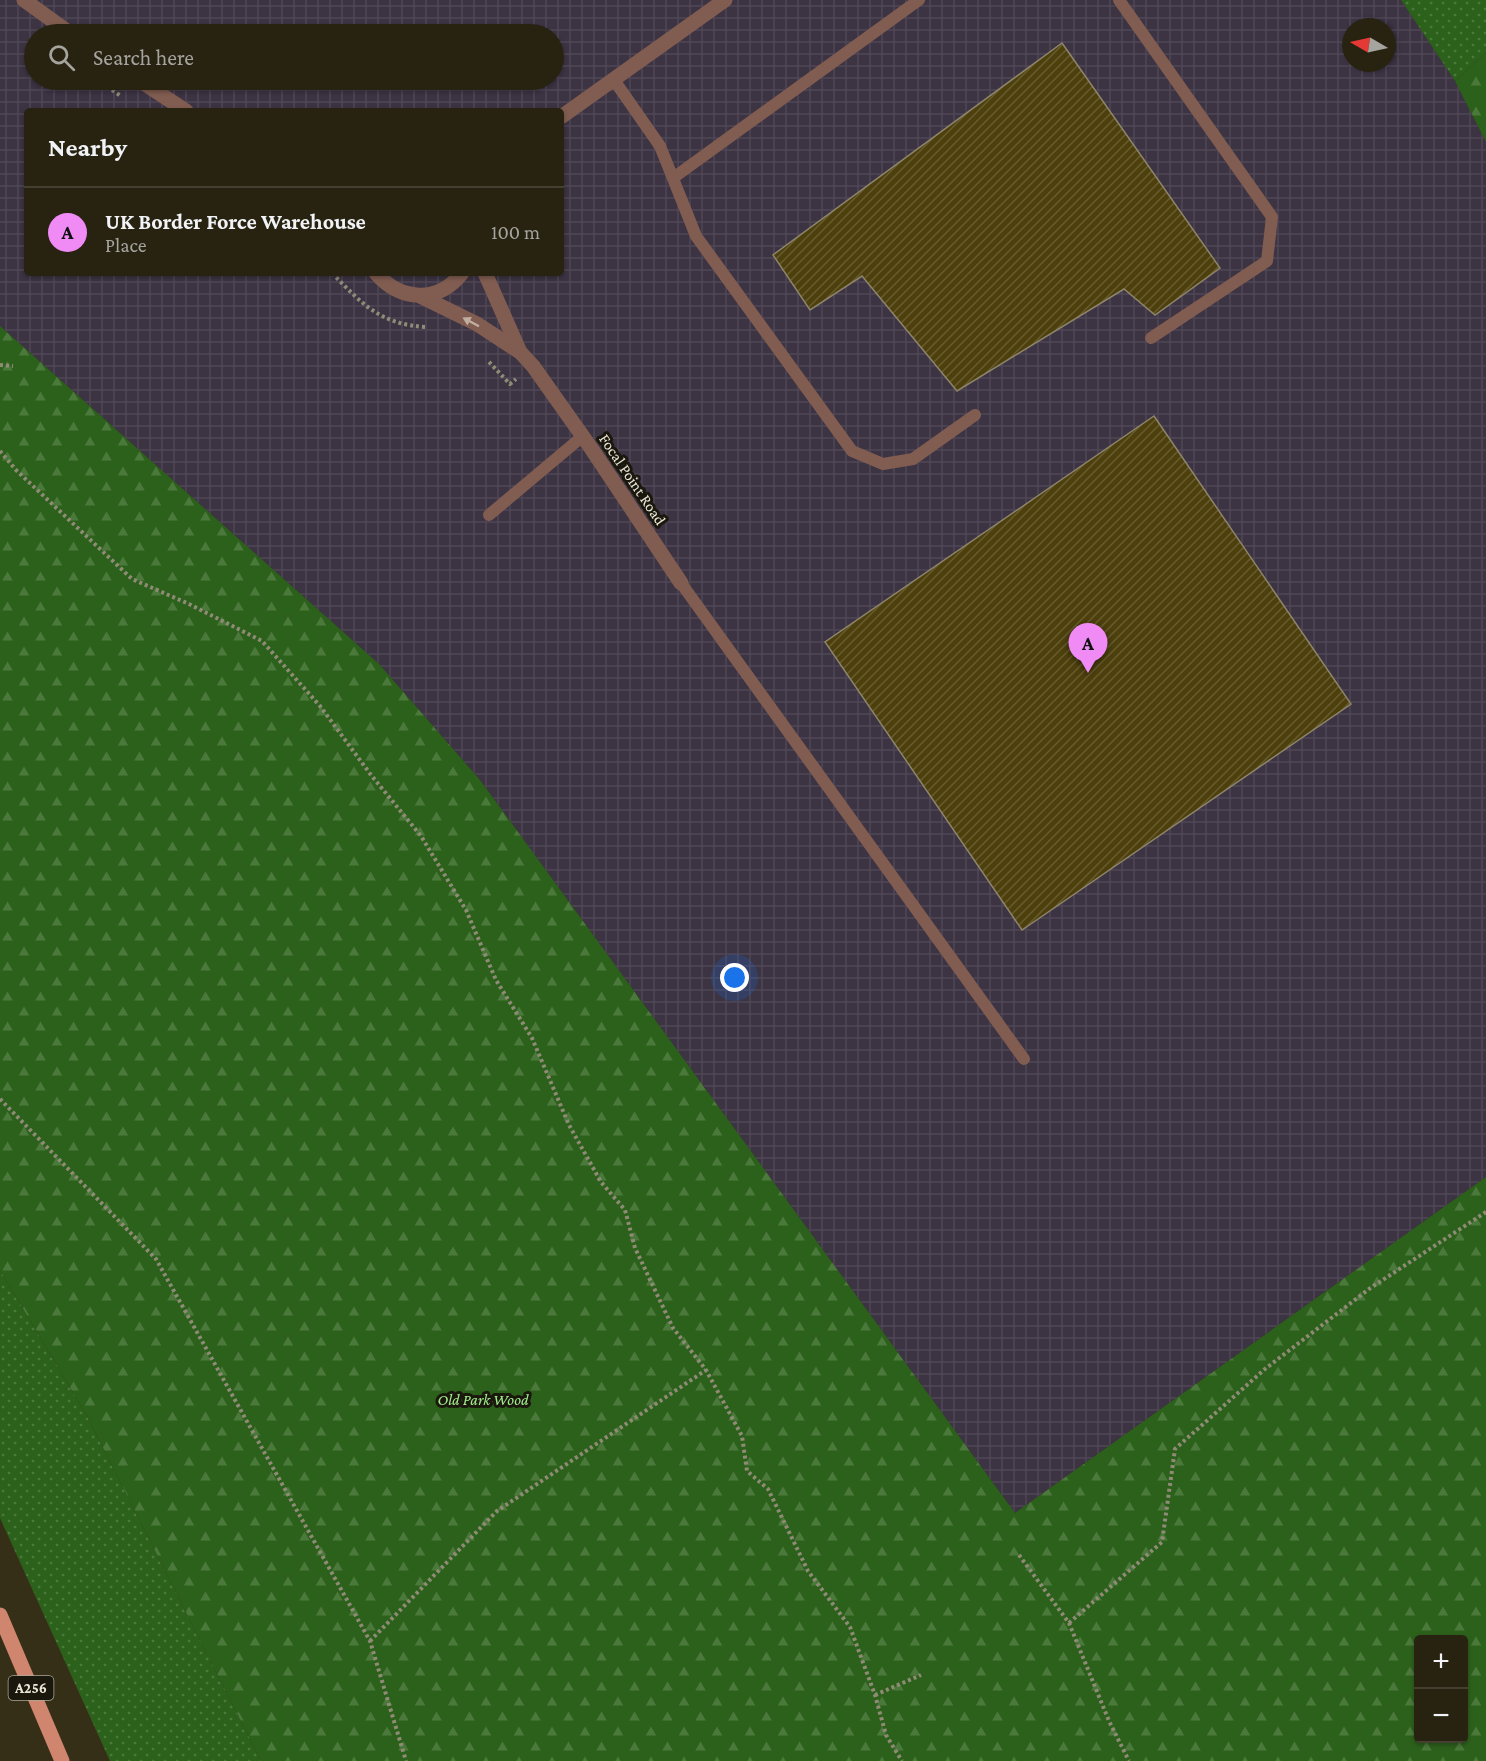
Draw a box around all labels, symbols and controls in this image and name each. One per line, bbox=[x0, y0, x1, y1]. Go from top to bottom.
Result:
north arrow bbox=[1342, 18, 1396, 72]
search box bbox=[24, 24, 564, 90]
icon: search bbox=[45, 41, 78, 74]
text: Search here bbox=[93, 45, 194, 70]
text: Nearby bbox=[48, 133, 127, 162]
text: UK Border Force Warehouse bbox=[105, 209, 366, 234]
text: A bbox=[62, 221, 73, 243]
text: 100 m bbox=[491, 221, 540, 243]
text: Place bbox=[105, 234, 147, 256]
one-way arrow bbox=[463, 317, 480, 327]
street label: Focal Point Road bbox=[596, 431, 670, 528]
pin: A bbox=[1068, 624, 1108, 673]
your location bbox=[720, 963, 749, 992]
park label: Old Park Wood bbox=[437, 1391, 529, 1408]
map controls bbox=[1414, 1635, 1468, 1743]
button: + bbox=[1414, 1635, 1468, 1689]
road number: A256 bbox=[9, 1676, 54, 1700]
button: − bbox=[1414, 1689, 1468, 1743]

